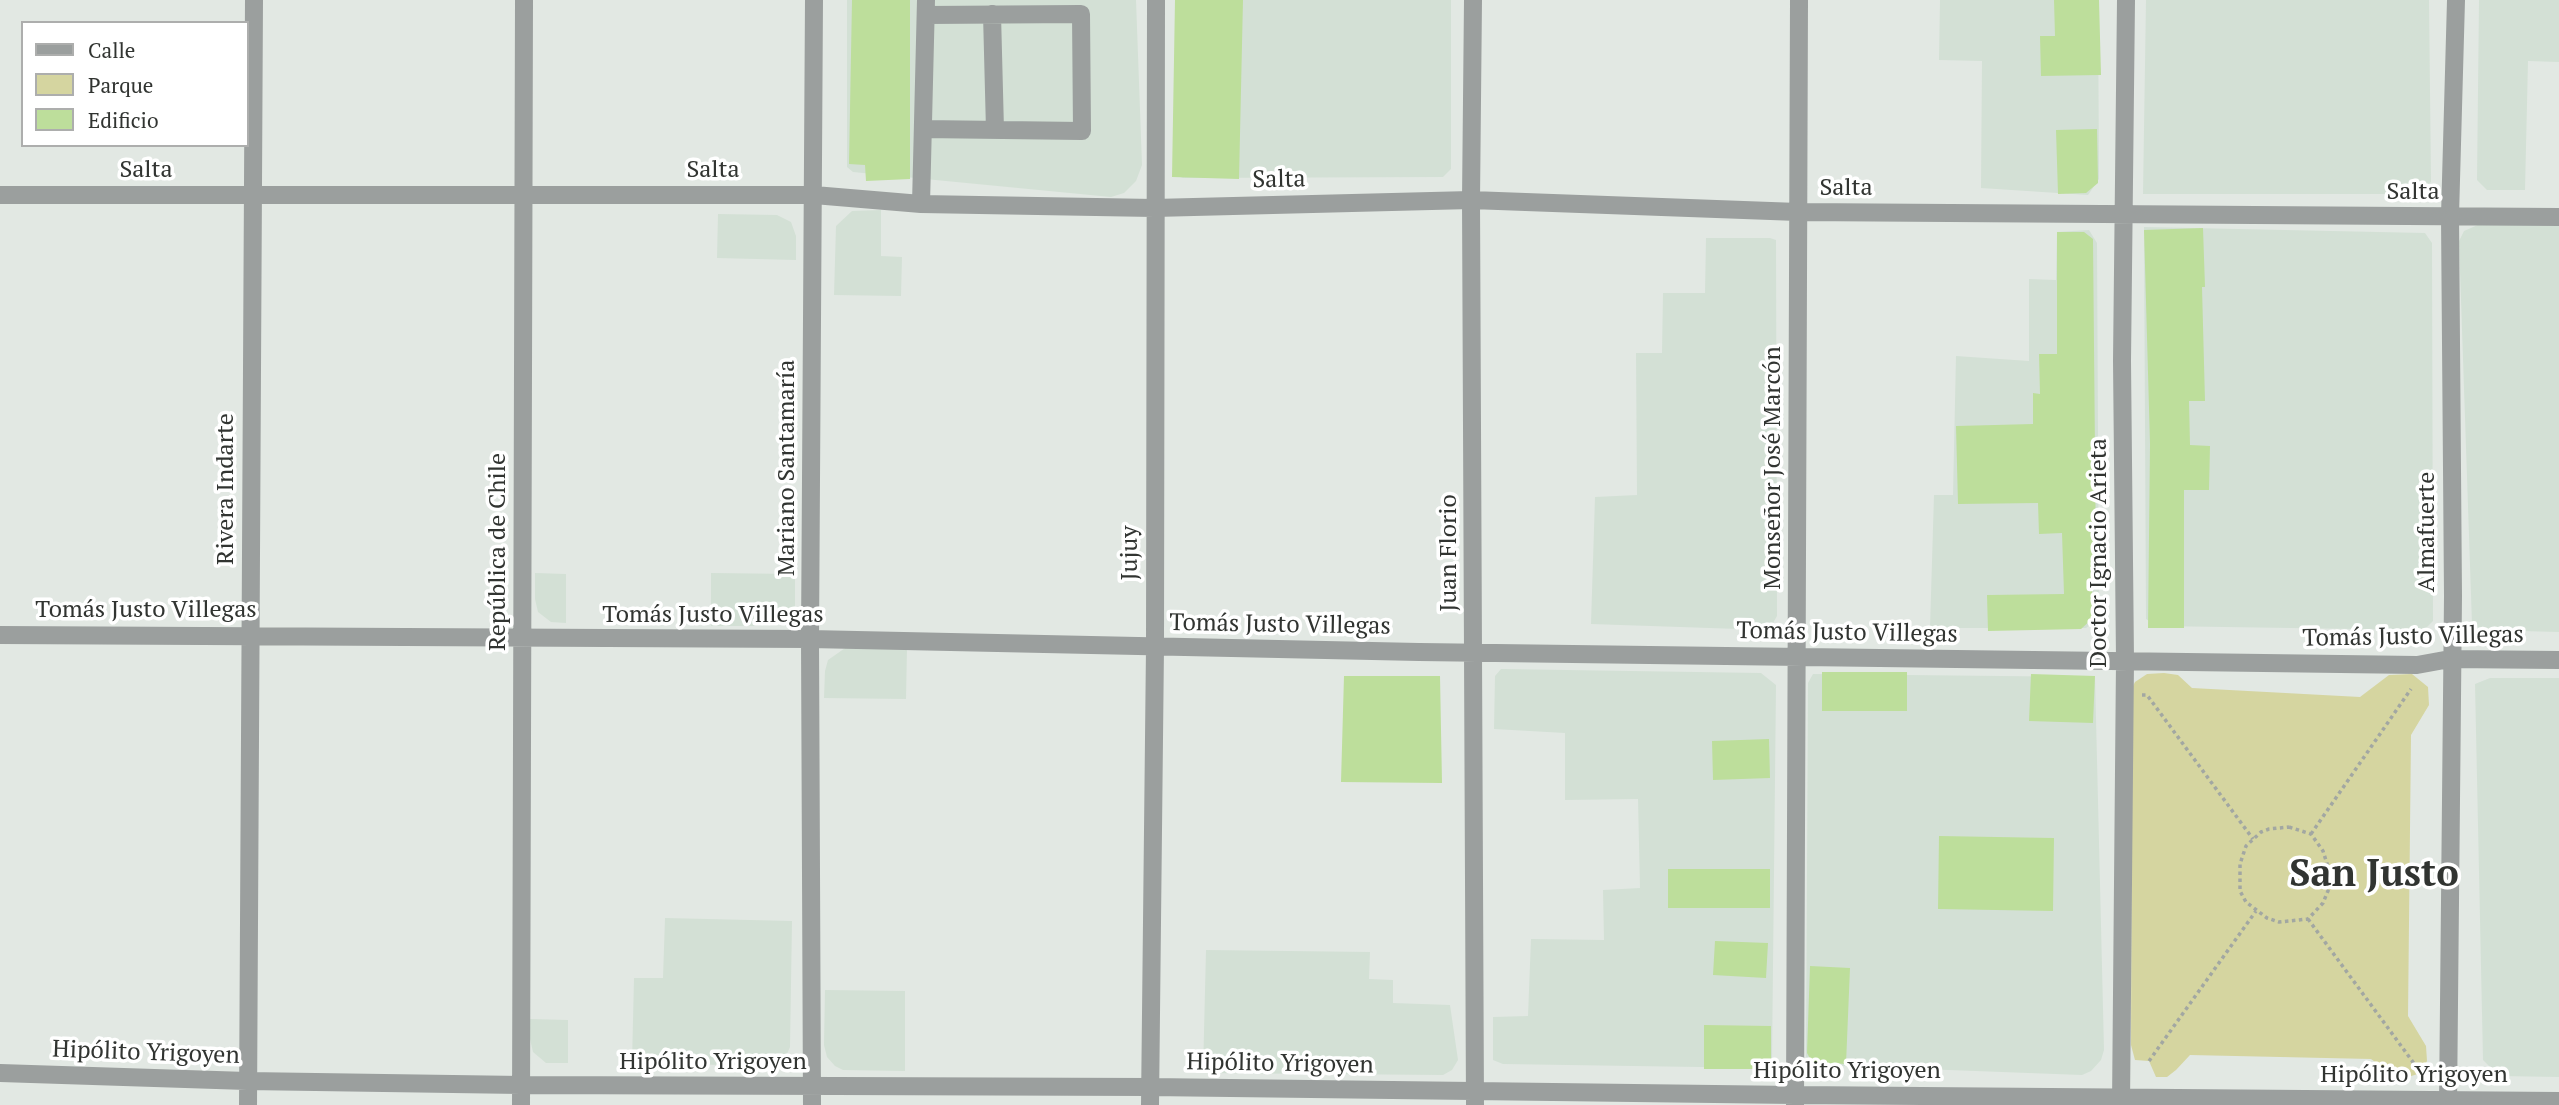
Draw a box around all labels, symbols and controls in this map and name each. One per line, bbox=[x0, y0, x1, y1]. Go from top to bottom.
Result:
legend bbox=[21, 21, 248, 147]
text: Calle bbox=[88, 36, 135, 64]
text: Parque bbox=[88, 71, 153, 99]
text: Edificio bbox=[88, 106, 159, 134]
street label: Salta bbox=[119, 156, 173, 184]
street label: Salta bbox=[686, 156, 740, 184]
street label: Salta bbox=[1252, 165, 1306, 195]
street label: Salta bbox=[1819, 174, 1873, 202]
street label: Salta bbox=[2386, 178, 2440, 206]
street label: Monseñor José Marcón bbox=[1759, 346, 1787, 590]
street label: Mariano Santamaría bbox=[773, 360, 801, 576]
street label: Rivera Indarte bbox=[212, 413, 240, 565]
street label: Doctor Ignacio Arieta bbox=[2085, 438, 2113, 668]
street label: República de Chile bbox=[484, 453, 512, 651]
street label: Almafuerte bbox=[2413, 472, 2441, 592]
street label: Juan Florio bbox=[1435, 494, 1463, 612]
street label: Jujuy bbox=[1116, 526, 1144, 580]
street label: Tomás Justo Villegas bbox=[35, 596, 257, 624]
street label: Tomás Justo Villegas bbox=[602, 601, 824, 629]
street label: Tomás Justo Villegas bbox=[1169, 609, 1391, 641]
street label: Tomás Justo Villegas bbox=[1736, 617, 1958, 649]
street label: Tomás Justo Villegas bbox=[2302, 621, 2524, 653]
district label: San Justo bbox=[2289, 852, 2459, 898]
street label: Hipólito Yrigoyen bbox=[52, 1035, 240, 1071]
street label: Hipólito Yrigoyen bbox=[619, 1048, 807, 1076]
street label: Hipólito Yrigoyen bbox=[1186, 1048, 1374, 1080]
street label: Hipólito Yrigoyen bbox=[1753, 1057, 1941, 1085]
street label: Hipólito Yrigoyen bbox=[2320, 1061, 2508, 1089]

